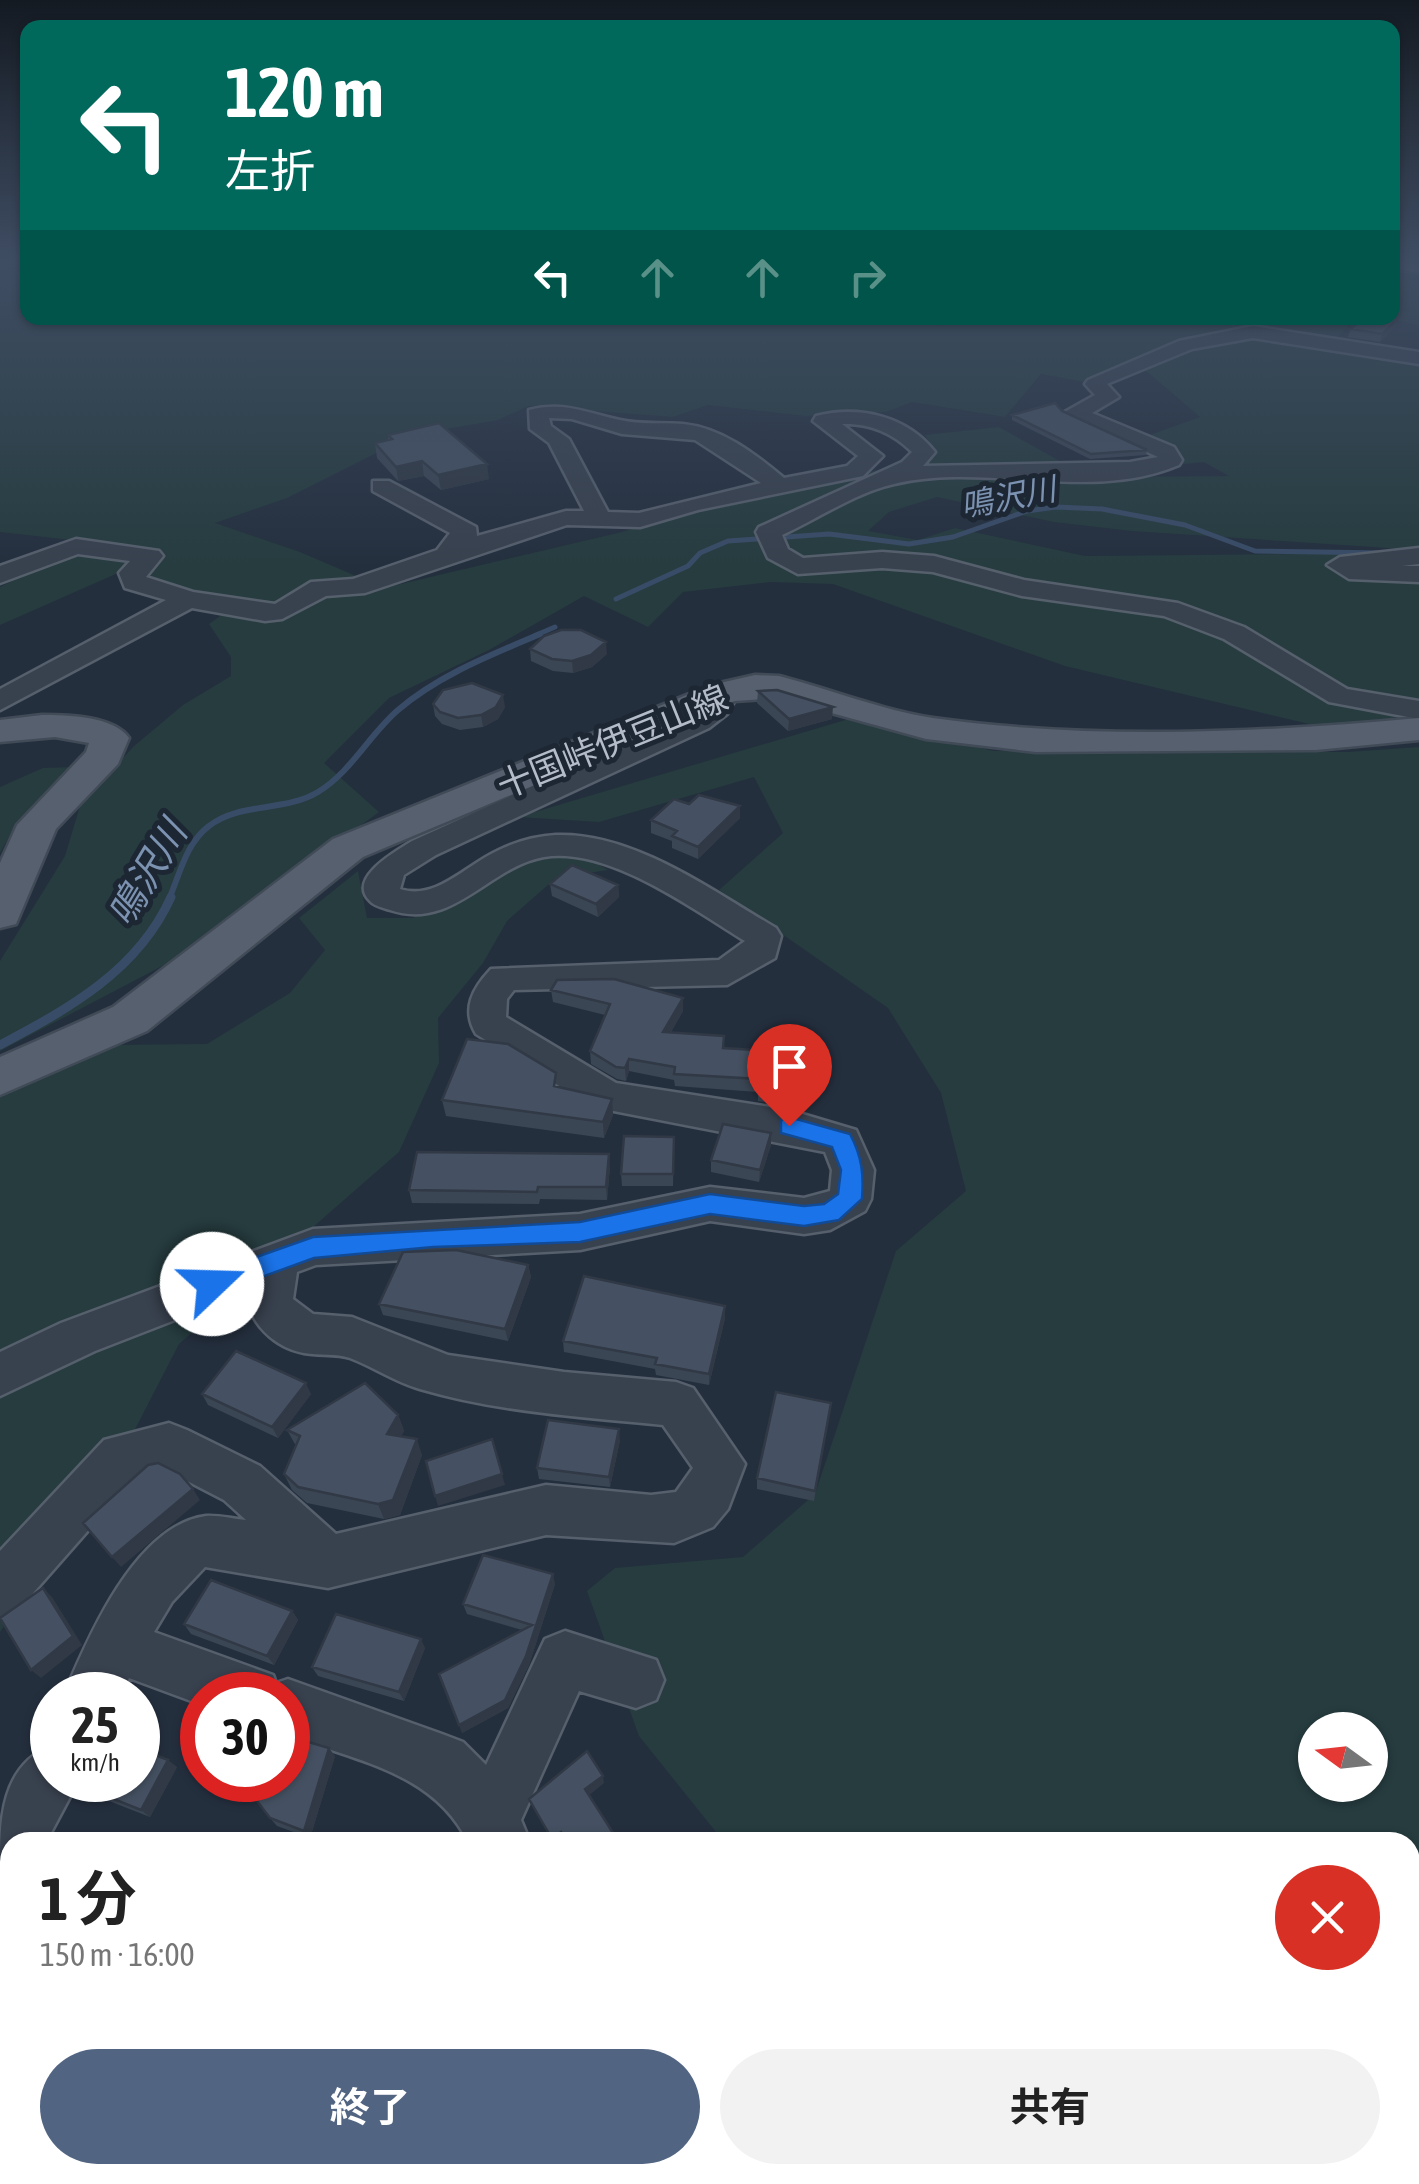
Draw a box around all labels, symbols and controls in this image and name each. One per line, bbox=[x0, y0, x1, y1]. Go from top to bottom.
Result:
text: 120 m bbox=[225, 52, 384, 132]
icon: left bbox=[60, 60, 190, 190]
text: 左折 bbox=[225, 145, 315, 197]
icon: left bbox=[525, 250, 580, 305]
icon: ahead bbox=[630, 250, 685, 305]
icon: ahead bbox=[735, 250, 790, 305]
icon: right bbox=[840, 250, 895, 305]
water label: 鳴沢川 bbox=[957, 469, 1062, 524]
street label: 十国峠伊豆山線 bbox=[491, 677, 733, 805]
water label: 鳴沢川 bbox=[99, 810, 197, 933]
pin bbox=[747, 1024, 832, 1127]
icon: arrive bbox=[762, 1039, 817, 1094]
position arrow bbox=[160, 1232, 264, 1336]
speed limit sign: 30 bbox=[180, 1672, 310, 1802]
text: 25 bbox=[71, 1696, 118, 1754]
north arrow bbox=[1298, 1712, 1388, 1802]
map controls bbox=[1298, 1712, 1388, 1802]
text: km/h bbox=[70, 1748, 120, 1776]
text: 1 分 bbox=[40, 1864, 136, 1933]
button: close bbox=[1275, 1865, 1380, 1970]
text: 150 m · 16:00 bbox=[40, 1936, 195, 1973]
button: 終了 bbox=[40, 2049, 700, 2164]
button: 共有 bbox=[720, 2049, 1380, 2164]

